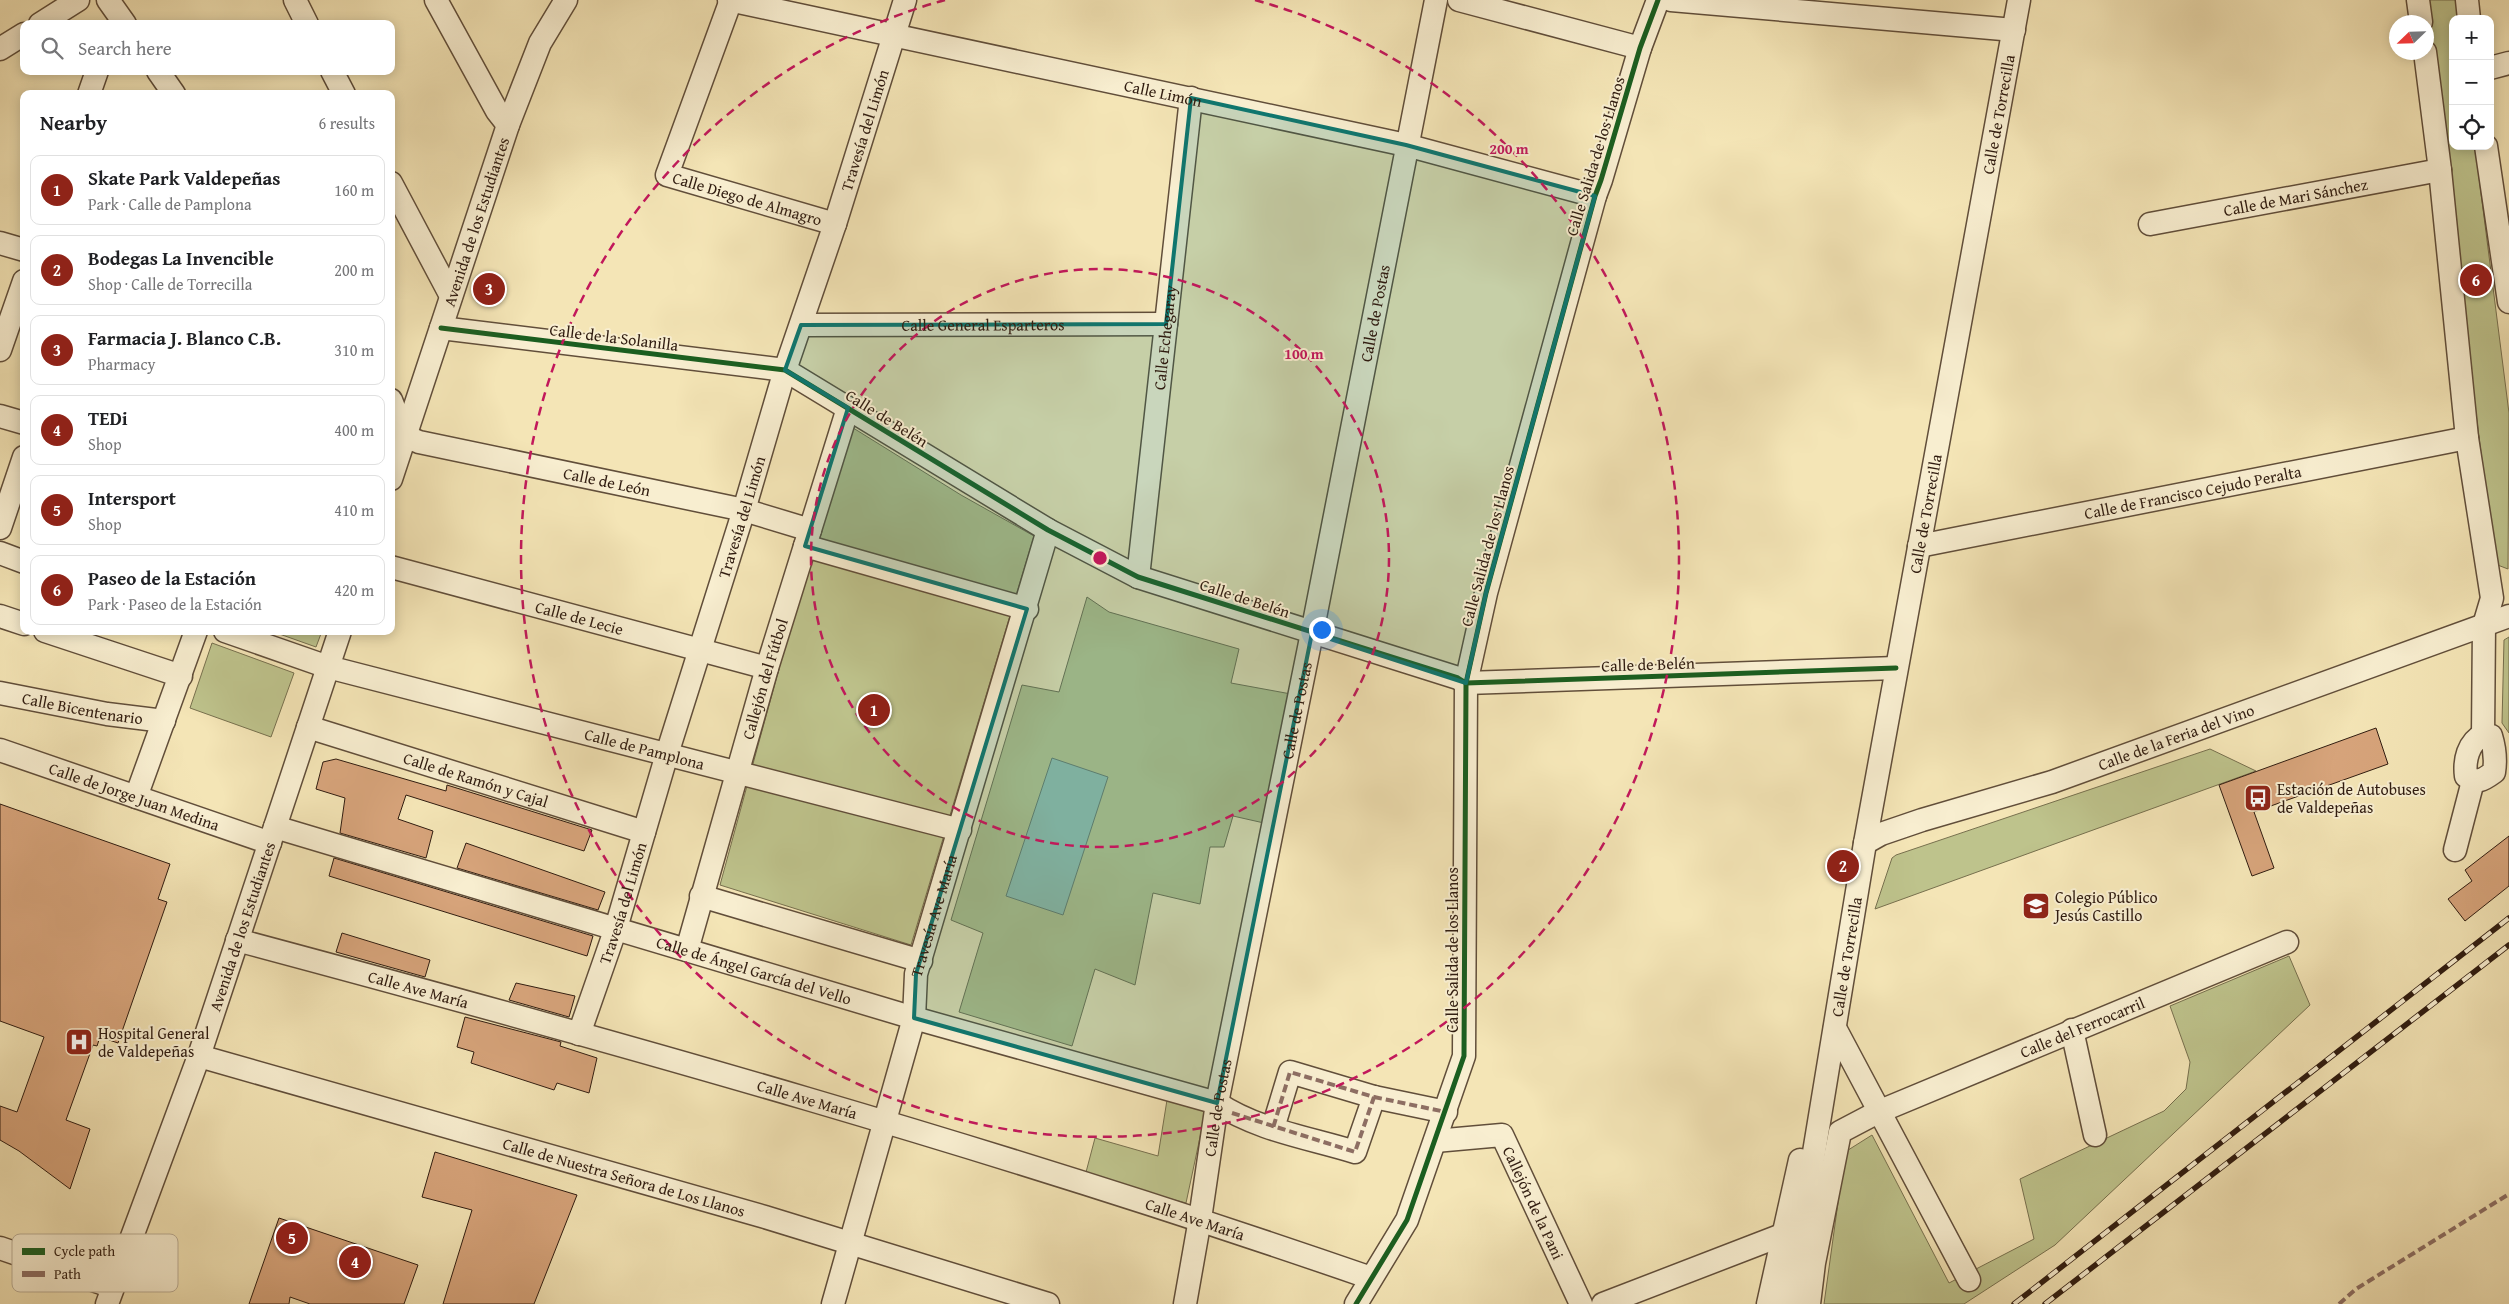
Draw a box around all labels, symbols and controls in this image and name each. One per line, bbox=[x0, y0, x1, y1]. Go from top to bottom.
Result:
north arrow bbox=[2389, 15, 2434, 60]
map controls bbox=[2449, 15, 2494, 150]
button: + bbox=[2449, 15, 2494, 60]
search box bbox=[20, 20, 395, 75]
icon: search bbox=[38, 34, 66, 62]
text: Search here bbox=[78, 34, 172, 62]
street label: Calle de Torrecilla bbox=[1975, 52, 2021, 176]
button: − bbox=[2449, 60, 2494, 105]
street label: Travesía del Limón bbox=[834, 66, 895, 194]
street label: Calle Limón bbox=[1122, 73, 1204, 113]
street label: Calle Salida de los Llanos bbox=[1559, 73, 1631, 239]
button: locate bbox=[2449, 105, 2494, 150]
text: Nearby bbox=[40, 107, 107, 138]
text: 6 results bbox=[318, 111, 375, 135]
street label: Avenida de los Estudiantes bbox=[437, 134, 515, 310]
text: 200 m bbox=[1489, 138, 1529, 159]
text: Skate Park Valdepeñas bbox=[88, 164, 280, 192]
street label: Calle Diego de Almagro bbox=[670, 165, 825, 232]
street label: Calle de Mari Sánchez bbox=[2222, 172, 2369, 222]
text: 1 bbox=[53, 178, 61, 202]
text: 160 m bbox=[334, 178, 374, 202]
text: Park · Calle de Pamplona bbox=[88, 192, 252, 216]
text: Bodegas La Invencible bbox=[88, 244, 274, 272]
text: 2 bbox=[53, 258, 61, 282]
text: 200 m bbox=[334, 258, 374, 282]
pin: 6 bbox=[2460, 261, 2492, 299]
street label: Calle de Postas bbox=[1353, 262, 1396, 364]
pin: 3 bbox=[473, 270, 505, 308]
text: Shop · Calle de Torrecilla bbox=[88, 272, 252, 296]
street label: Calle Echegaray bbox=[1147, 284, 1182, 391]
street label: Calle General Esparteros bbox=[901, 312, 1065, 337]
street label: Calle de la Solanilla bbox=[548, 317, 680, 357]
text: Farmacia J. Blanco C.B. bbox=[88, 324, 281, 352]
text: 3 bbox=[53, 338, 61, 362]
text: 310 m bbox=[334, 338, 374, 362]
text: 100 m bbox=[1284, 343, 1324, 364]
text: Pharmacy bbox=[88, 352, 155, 376]
street label: Calle de Belén bbox=[841, 383, 933, 453]
text: TEDi bbox=[88, 404, 128, 432]
text: 4 bbox=[53, 418, 61, 442]
text: 400 m bbox=[334, 418, 374, 442]
text: Shop bbox=[88, 432, 122, 456]
street label: Calle de Torrecilla bbox=[1902, 452, 1948, 575]
street label: Travesía del Limón bbox=[711, 453, 771, 581]
street label: Calle de Francisco Cejudo Peralta bbox=[2082, 459, 2304, 525]
street label: Calle de León bbox=[561, 461, 653, 502]
street label: Calle Salida de los Llanos bbox=[1454, 463, 1520, 629]
text: Intersport bbox=[88, 484, 176, 512]
text: 5 bbox=[53, 498, 61, 522]
text: 410 m bbox=[334, 498, 374, 522]
text: Shop bbox=[88, 512, 122, 536]
centre of rings bbox=[1091, 549, 1109, 567]
text: Paseo de la Estación bbox=[88, 564, 256, 592]
street label: Calle de Belén bbox=[1197, 572, 1293, 624]
text: 6 bbox=[53, 578, 61, 602]
text: 420 m bbox=[334, 578, 374, 602]
text: Park · Paseo de la Estación bbox=[88, 592, 262, 616]
street label: Calle de Lecie bbox=[533, 594, 626, 641]
street label: Callejón del Fútbol bbox=[735, 615, 794, 742]
your location bbox=[1309, 617, 1335, 643]
street label: Calle de Belén bbox=[1601, 650, 1695, 678]
street label: Calle de Postas bbox=[1275, 660, 1318, 761]
street label: Calle Bicentenario bbox=[20, 686, 144, 730]
pin: 1 bbox=[858, 691, 890, 729]
street label: Calle de la Feria del Vino bbox=[2094, 698, 2257, 776]
street label: Calle de Pamplona bbox=[582, 722, 708, 776]
street label: Calle de Ramón y Cajal bbox=[401, 746, 552, 814]
street label: Calle de Jorge Juan Medina bbox=[46, 756, 223, 837]
place label: Estación de Autobuses de Valdepeñas bbox=[2277, 777, 2426, 819]
bus stop icon: Estación de Autobuses de Valdepeñas bbox=[2243, 783, 2273, 813]
street label: Avenida de los Estudiantes bbox=[203, 839, 281, 1014]
street label: Travesía del Limón bbox=[592, 839, 653, 967]
pin: 2 bbox=[1827, 847, 1859, 885]
street label: Travesía Ave María bbox=[904, 851, 963, 980]
street label: Calle Salida de los Llanos bbox=[1440, 867, 1464, 1033]
place label: Colegio Público Jesús Castillo bbox=[2053, 885, 2158, 927]
school or university icon: Colegio Público Jesús Castillo bbox=[2021, 891, 2051, 921]
street label: Calle de Torrecilla bbox=[1825, 895, 1868, 1018]
street label: Calle de Ángel García del Vello bbox=[654, 930, 854, 1011]
street label: Calle Ave María bbox=[366, 964, 472, 1014]
street label: Calle del Ferrocarril bbox=[2016, 990, 2149, 1064]
place label: Hospital General de Valdepeñas bbox=[98, 1021, 210, 1063]
hospital icon: Hospital General de Valdepeñas bbox=[64, 1027, 94, 1057]
street label: Calle de Postas bbox=[1197, 1057, 1238, 1158]
street label: Calle Ave María bbox=[754, 1073, 861, 1125]
street label: Calle de Nuestra Señora de Los Llanos bbox=[500, 1131, 748, 1223]
street label: Callejón de la Pani bbox=[1497, 1142, 1571, 1264]
street label: Calle Ave María bbox=[1142, 1191, 1248, 1246]
pin: 5 bbox=[276, 1219, 308, 1257]
legend bbox=[12, 1234, 178, 1292]
text: Cycle path bbox=[54, 1241, 115, 1261]
pin: 4 bbox=[339, 1243, 371, 1281]
text: Path bbox=[54, 1264, 81, 1284]

